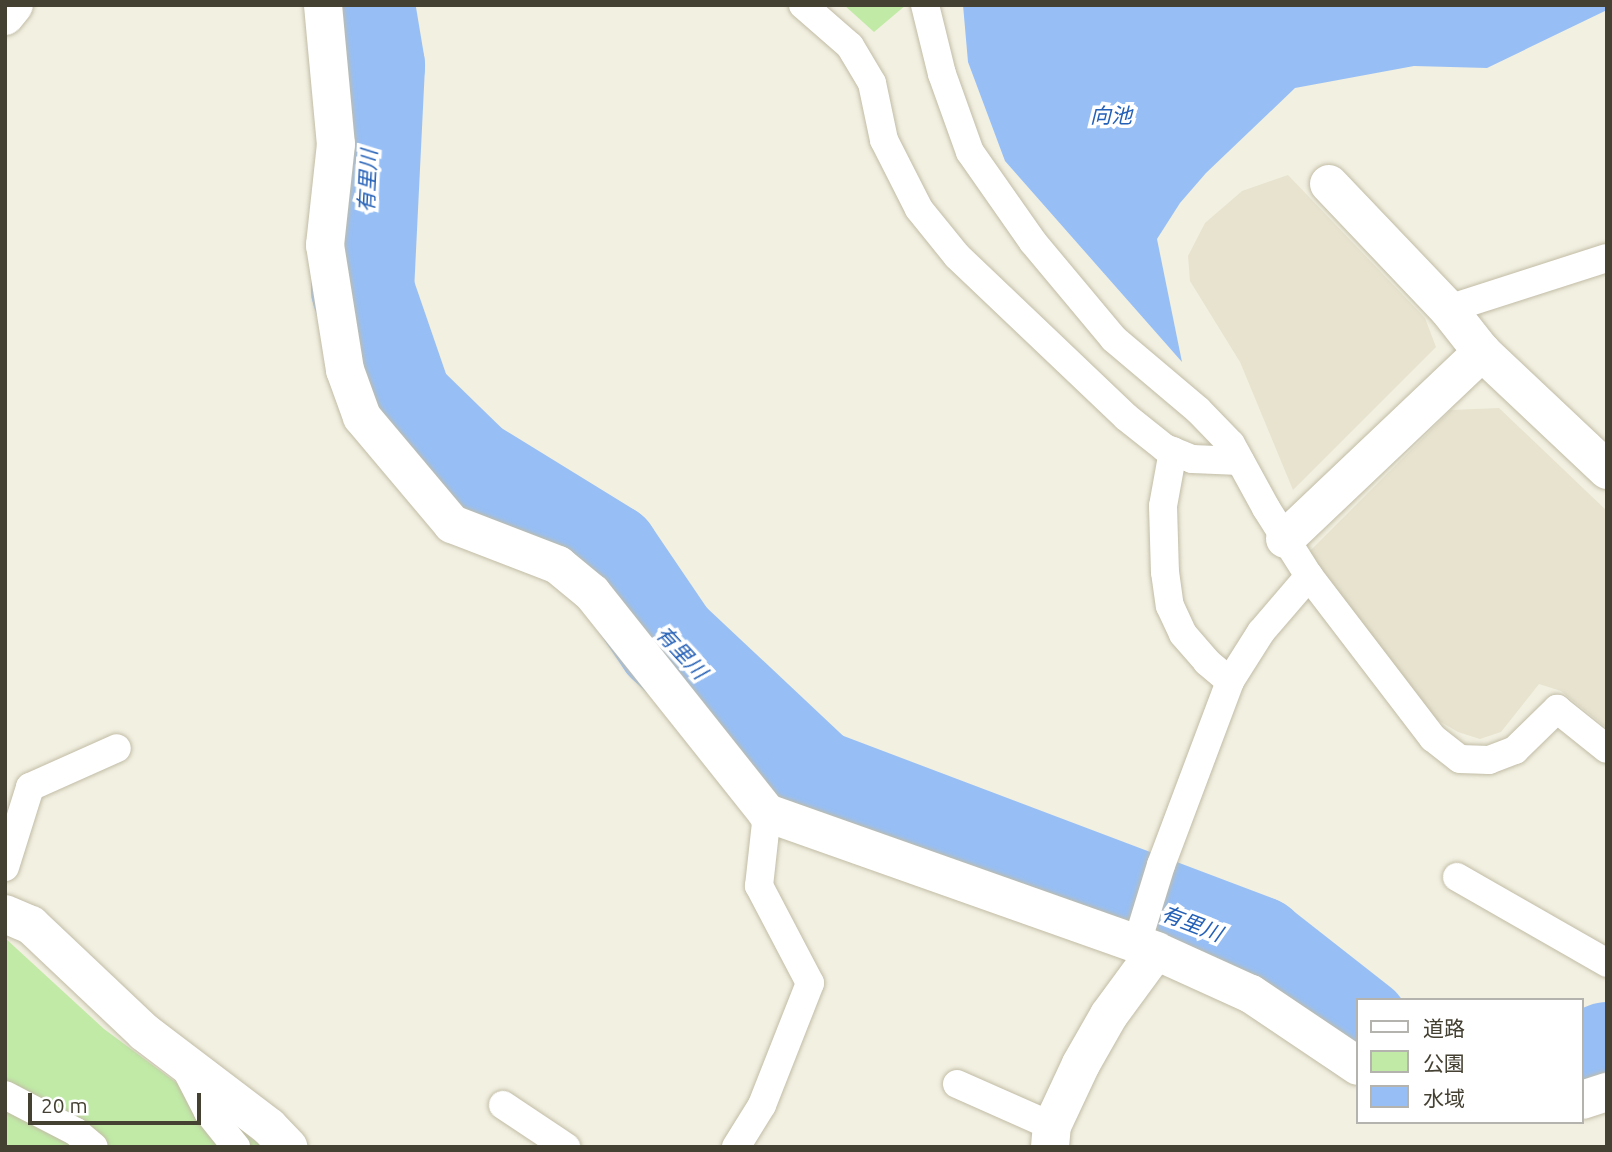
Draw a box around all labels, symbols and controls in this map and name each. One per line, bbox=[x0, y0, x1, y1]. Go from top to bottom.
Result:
water label: 向池 bbox=[1090, 102, 1132, 128]
water label: 有里川 bbox=[353, 149, 381, 213]
water label: 有里川 bbox=[651, 620, 713, 684]
water label: 有里川 bbox=[1158, 900, 1226, 946]
legend bbox=[1356, 998, 1584, 1124]
text: 道路 bbox=[1423, 1016, 1465, 1040]
text: 公園 bbox=[1423, 1051, 1465, 1075]
scale bar bbox=[32, 1078, 205, 1122]
text: 水域 bbox=[1423, 1086, 1465, 1110]
text: 20 m bbox=[41, 1093, 88, 1117]

